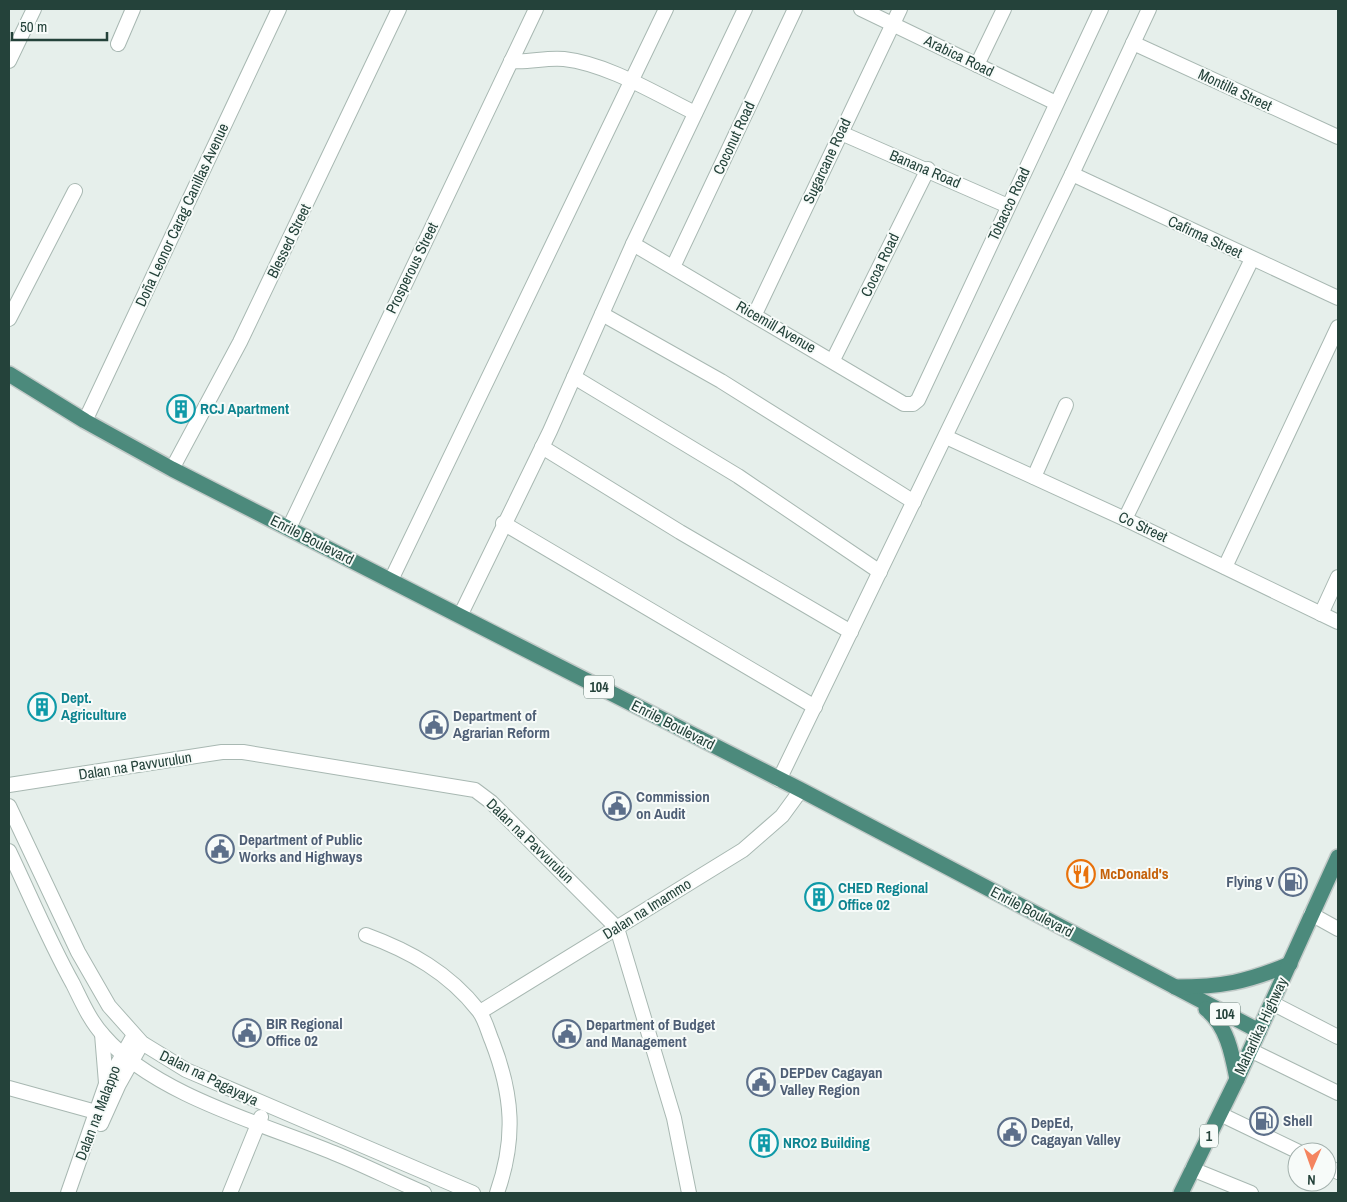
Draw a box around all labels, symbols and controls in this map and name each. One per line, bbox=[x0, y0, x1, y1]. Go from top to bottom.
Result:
scale bar bbox=[12, 10, 108, 42]
text: 50 m bbox=[20, 16, 47, 37]
street label: Arabica Road bbox=[920, 29, 998, 81]
street label: Montilla Street bbox=[1195, 63, 1276, 116]
street label: Coconut Road bbox=[707, 98, 760, 178]
street label: Sugarcane Road bbox=[798, 115, 856, 207]
street label: Doña Leonor Carag Canillas Avenue bbox=[130, 120, 233, 310]
street label: Banana Road bbox=[886, 144, 964, 193]
street label: Tobacco Road bbox=[982, 164, 1035, 244]
street label: Blessed Street bbox=[262, 200, 316, 281]
street label: Cafirma Street bbox=[1165, 210, 1246, 263]
street label: Prosperous Street bbox=[380, 218, 443, 317]
street label: Cocoa Road bbox=[855, 229, 904, 300]
street label: Ricemill Avenue bbox=[733, 295, 820, 358]
building icon: RCJ Apartment bbox=[166, 394, 196, 424]
place label: RCJ Apartment bbox=[200, 398, 289, 419]
street label: Co Street bbox=[1115, 506, 1172, 547]
street label: Enrile Boulevard bbox=[267, 510, 358, 570]
road number: 104 bbox=[584, 676, 614, 699]
place label: Dept. Agriculture bbox=[61, 687, 127, 725]
building icon: Dept. Agriculture bbox=[27, 692, 57, 722]
street label: Enrile Boulevard bbox=[628, 695, 719, 755]
place label: Department of Agrarian Reform bbox=[453, 705, 550, 743]
public building icon: Department of Agrarian Reform bbox=[419, 710, 449, 740]
street label: Dalan na Pavvurulun bbox=[77, 746, 193, 785]
place label: Commission on Audit bbox=[636, 786, 710, 824]
public building icon: Commission on Audit bbox=[602, 791, 632, 821]
street label: Dalan na Pavvurulun bbox=[482, 793, 579, 888]
place label: Department of Public Works and Highways bbox=[239, 829, 363, 867]
public building icon: Department of Public Works and Highways bbox=[205, 834, 235, 864]
restaurant icon: McDonald's bbox=[1066, 859, 1096, 889]
place label: McDonald's bbox=[1100, 863, 1169, 884]
fuel station icon: Flying V bbox=[1278, 867, 1308, 897]
place label: Flying V bbox=[1226, 871, 1275, 892]
street label: Dalan na Imammo bbox=[599, 873, 695, 944]
place label: CHED Regional Office 02 bbox=[838, 877, 928, 915]
street label: Enrile Boulevard bbox=[987, 881, 1077, 942]
building icon: CHED Regional Office 02 bbox=[804, 882, 834, 912]
street label: Maharlika Highway bbox=[1229, 973, 1293, 1078]
road number: 104 bbox=[1210, 1002, 1240, 1026]
place label: BIR Regional Office 02 bbox=[266, 1013, 343, 1051]
place label: Department of Budget and Management bbox=[586, 1014, 715, 1052]
public building icon: BIR Regional Office 02 bbox=[232, 1018, 262, 1048]
public building icon: Department of Budget and Management bbox=[552, 1019, 582, 1049]
street label: Dalan na Pagayaya bbox=[156, 1045, 262, 1111]
street label: Dalan na Malappo bbox=[70, 1062, 125, 1163]
place label: DEPDev Cagayan Valley Region bbox=[780, 1062, 883, 1100]
public building icon: DEPDev Cagayan Valley Region bbox=[746, 1067, 776, 1097]
fuel station icon: Shell bbox=[1249, 1106, 1279, 1136]
place label: Shell bbox=[1283, 1110, 1312, 1131]
place label: DepEd, Cagayan Valley bbox=[1031, 1112, 1121, 1150]
public building icon: DepEd, Cagayan Valley bbox=[997, 1117, 1027, 1147]
road number: 1 bbox=[1200, 1124, 1218, 1148]
building icon: NRO2 Building bbox=[749, 1128, 779, 1158]
place label: NRO2 Building bbox=[783, 1132, 870, 1153]
north arrow bbox=[1287, 1142, 1337, 1192]
text: N bbox=[1307, 1171, 1316, 1189]

